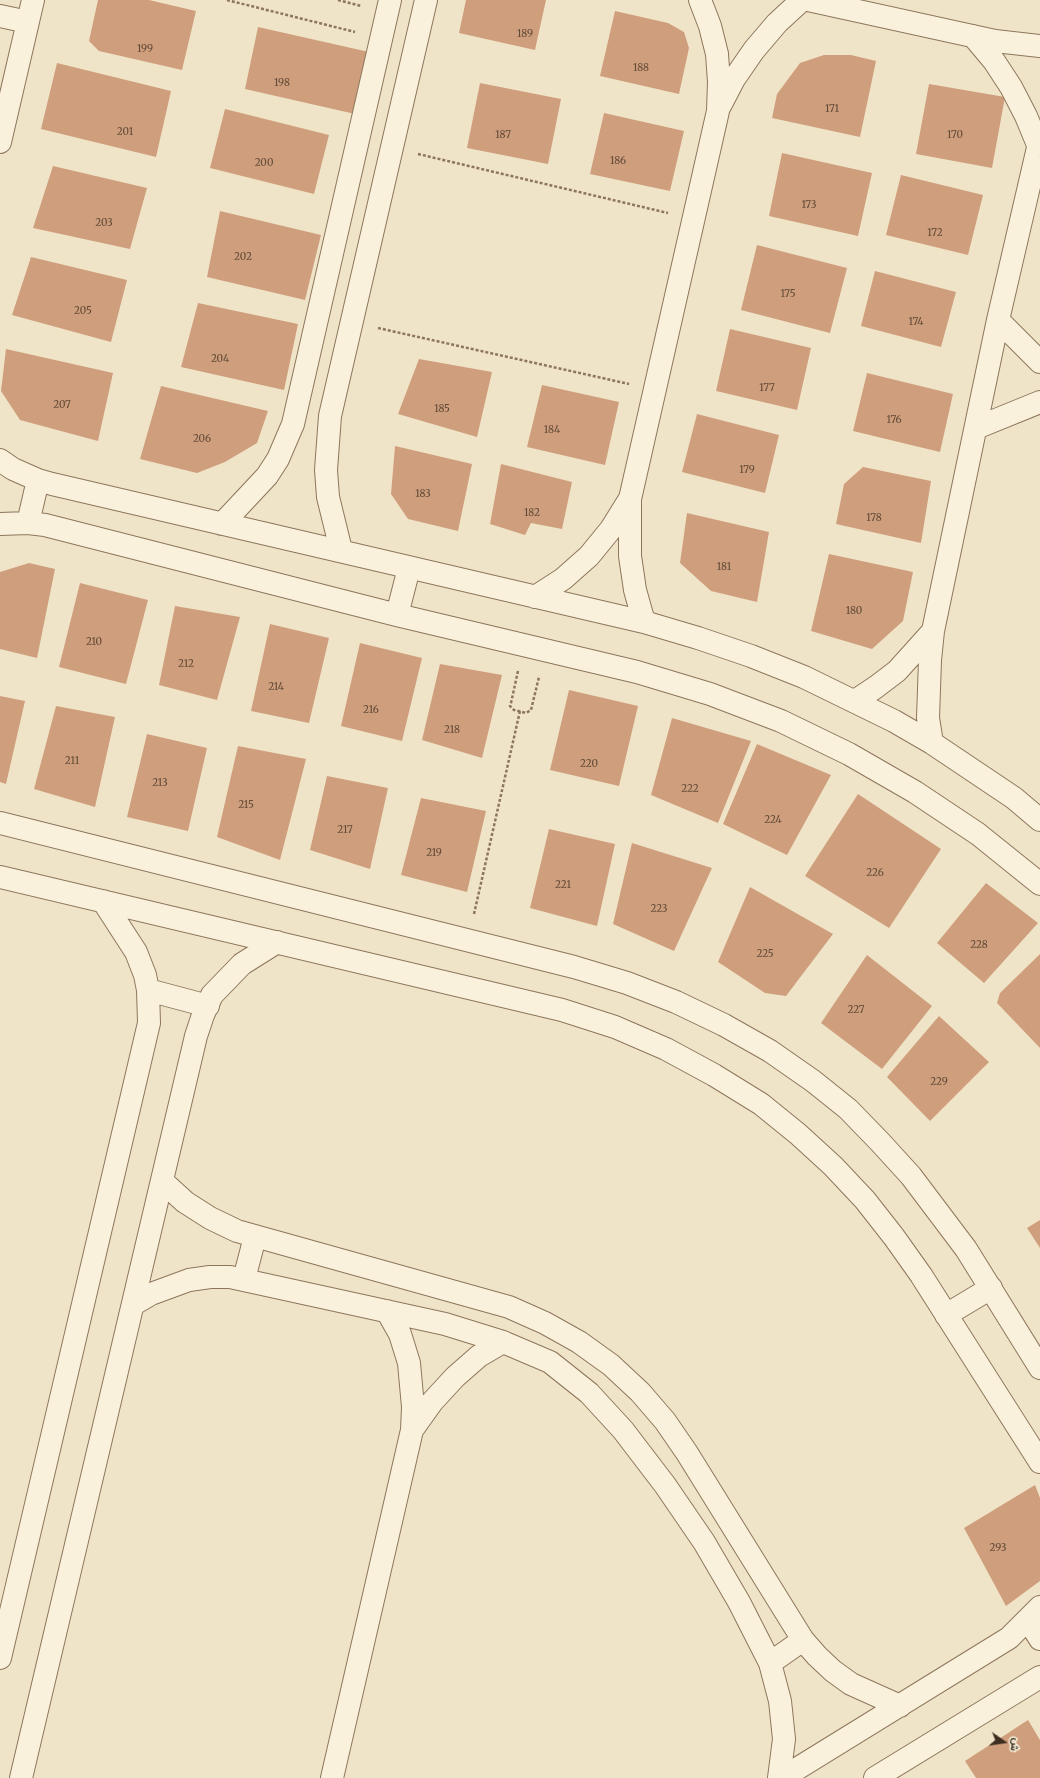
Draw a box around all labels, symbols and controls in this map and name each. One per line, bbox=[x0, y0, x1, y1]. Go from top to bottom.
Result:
house number: 189 bbox=[517, 28, 533, 40]
house number: 199 bbox=[137, 43, 153, 55]
house number: 188 bbox=[633, 62, 649, 74]
house number: 198 bbox=[274, 77, 290, 89]
house number: 171 bbox=[825, 103, 839, 115]
house number: 201 bbox=[117, 126, 133, 138]
house number: 187 bbox=[495, 129, 511, 141]
house number: 170 bbox=[947, 129, 963, 141]
house number: 186 bbox=[610, 155, 626, 167]
house number: 200 bbox=[255, 157, 273, 169]
house number: 173 bbox=[801, 199, 817, 211]
house number: 203 bbox=[95, 217, 113, 229]
house number: 172 bbox=[927, 227, 943, 239]
house number: 202 bbox=[234, 251, 252, 263]
house number: 175 bbox=[780, 288, 796, 300]
house number: 205 bbox=[74, 305, 92, 317]
house number: 174 bbox=[909, 316, 923, 328]
house number: 204 bbox=[211, 353, 229, 365]
house number: 177 bbox=[759, 382, 775, 394]
house number: 207 bbox=[53, 399, 71, 411]
house number: 185 bbox=[434, 403, 450, 415]
house number: 176 bbox=[886, 414, 902, 426]
house number: 184 bbox=[544, 424, 560, 436]
house number: 206 bbox=[193, 433, 211, 445]
house number: 179 bbox=[739, 464, 755, 476]
house number: 183 bbox=[415, 488, 431, 500]
house number: 182 bbox=[524, 507, 540, 519]
house number: 178 bbox=[866, 512, 882, 524]
house number: 181 bbox=[717, 561, 731, 573]
house number: 180 bbox=[846, 605, 862, 617]
house number: 210 bbox=[86, 636, 102, 648]
house number: 212 bbox=[178, 658, 194, 670]
house number: 214 bbox=[268, 681, 284, 693]
house number: 216 bbox=[363, 704, 379, 716]
house number: 218 bbox=[444, 724, 460, 736]
house number: 211 bbox=[65, 755, 79, 767]
house number: 220 bbox=[580, 758, 598, 770]
house number: 213 bbox=[152, 777, 168, 789]
house number: 222 bbox=[681, 783, 699, 795]
house number: 215 bbox=[238, 799, 254, 811]
house number: 224 bbox=[764, 814, 782, 826]
house number: 217 bbox=[337, 824, 353, 836]
house number: 219 bbox=[426, 847, 442, 859]
house number: 226 bbox=[866, 867, 884, 879]
house number: 221 bbox=[555, 879, 571, 891]
house number: 223 bbox=[650, 903, 668, 915]
house number: 228 bbox=[970, 939, 988, 951]
house number: 225 bbox=[756, 948, 774, 960]
house number: 227 bbox=[847, 1004, 865, 1016]
house number: 229 bbox=[930, 1076, 948, 1088]
house number: 293 bbox=[989, 1542, 1007, 1554]
north arrow bbox=[984, 1722, 1024, 1762]
text: ش bbox=[1007, 1737, 1024, 1753]

